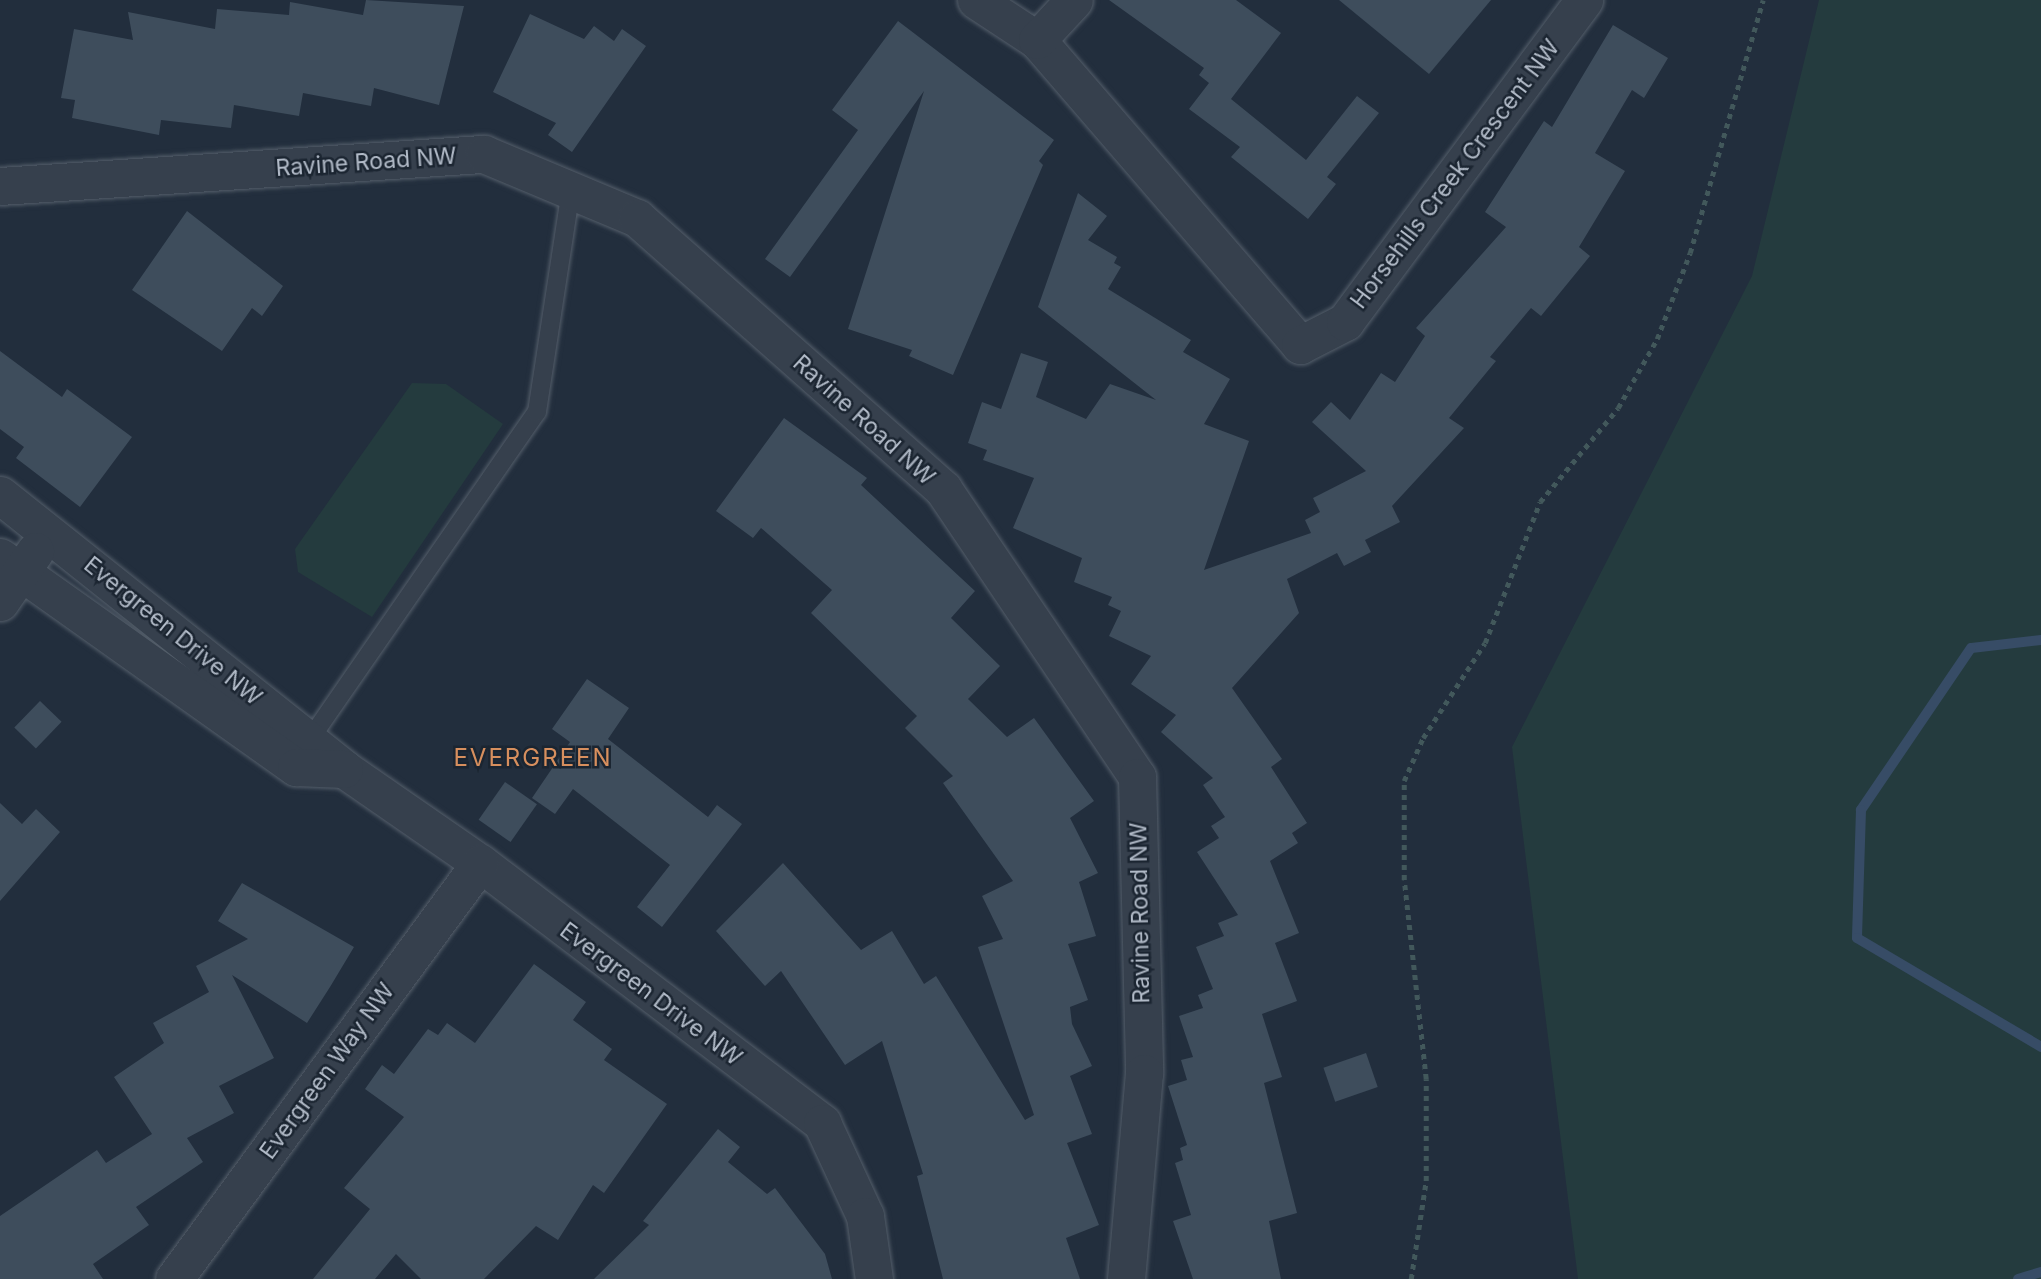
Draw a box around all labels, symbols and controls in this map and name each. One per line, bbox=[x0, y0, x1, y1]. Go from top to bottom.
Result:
street label: Horsehills Creek Crescent NW bbox=[1345, 34, 1565, 314]
street label: Ravine Road NW bbox=[275, 142, 457, 182]
street label: Ravine Road NW bbox=[787, 349, 941, 491]
street label: Evergreen Drive NW bbox=[79, 551, 267, 711]
district label: EVERGREEN bbox=[455, 744, 611, 772]
street label: Ravine Road NW bbox=[1125, 822, 1155, 1004]
street label: Evergreen Drive NW bbox=[555, 917, 747, 1071]
street label: Evergreen Way NW bbox=[254, 978, 400, 1164]

